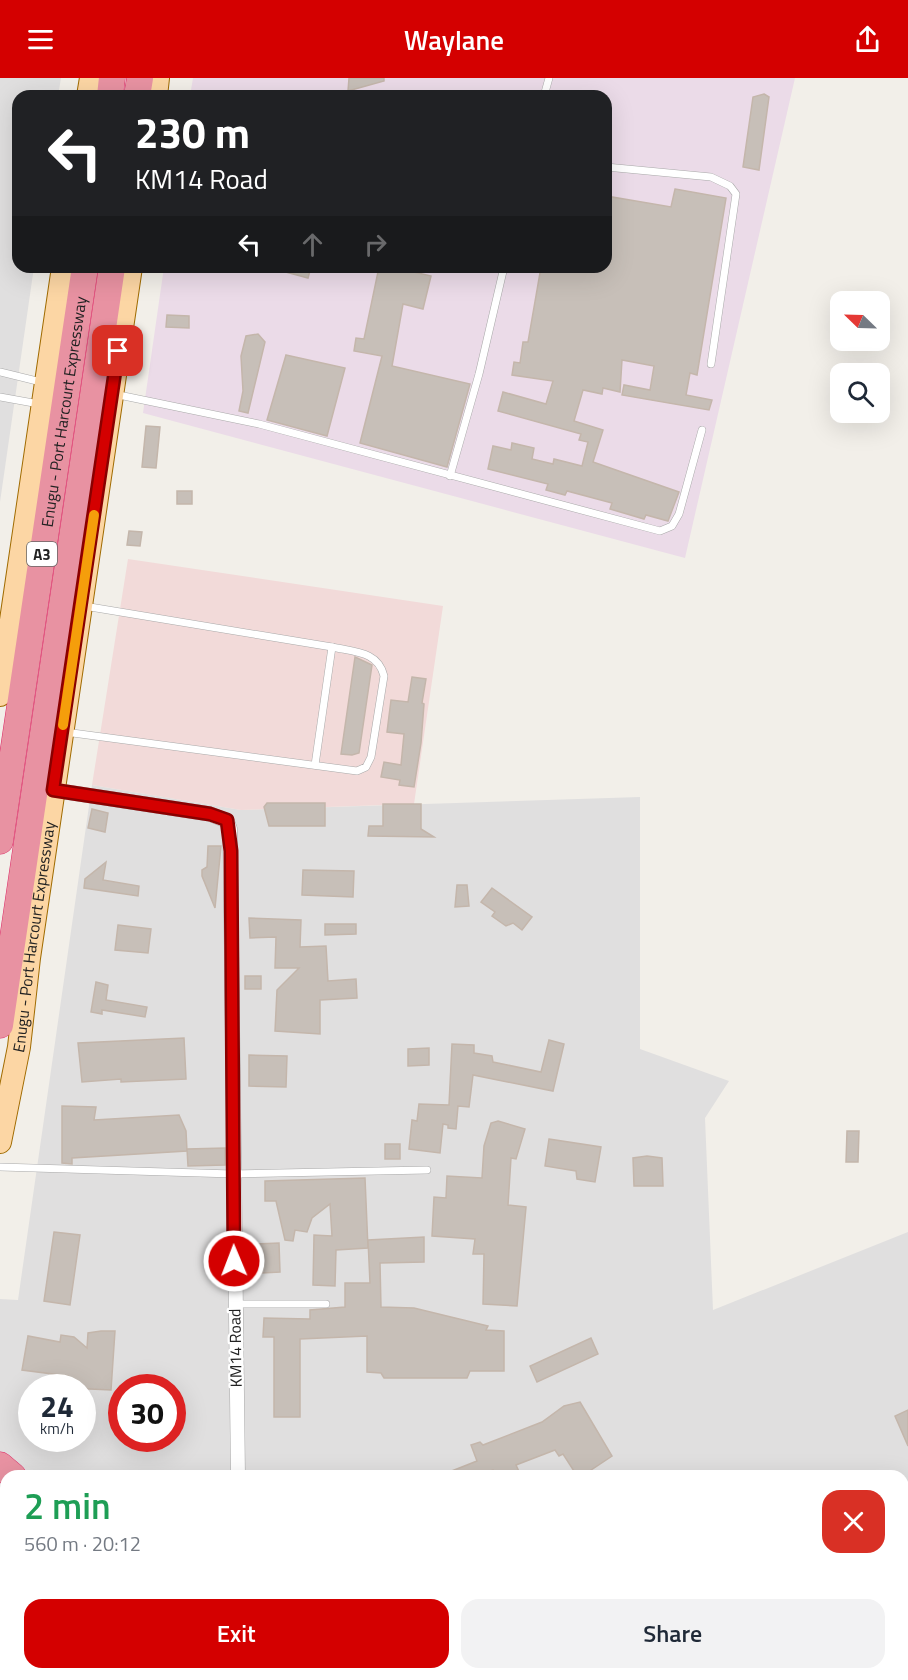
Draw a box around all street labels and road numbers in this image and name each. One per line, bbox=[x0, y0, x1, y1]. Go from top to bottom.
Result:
street label: Enugu - Port Harcourt Expressway bbox=[35, 295, 93, 529]
road number: A3 bbox=[27, 542, 57, 566]
street label: Enugu - Port Harcourt Expressway bbox=[6, 820, 61, 1055]
street label: KM14 Road bbox=[222, 1308, 248, 1388]

